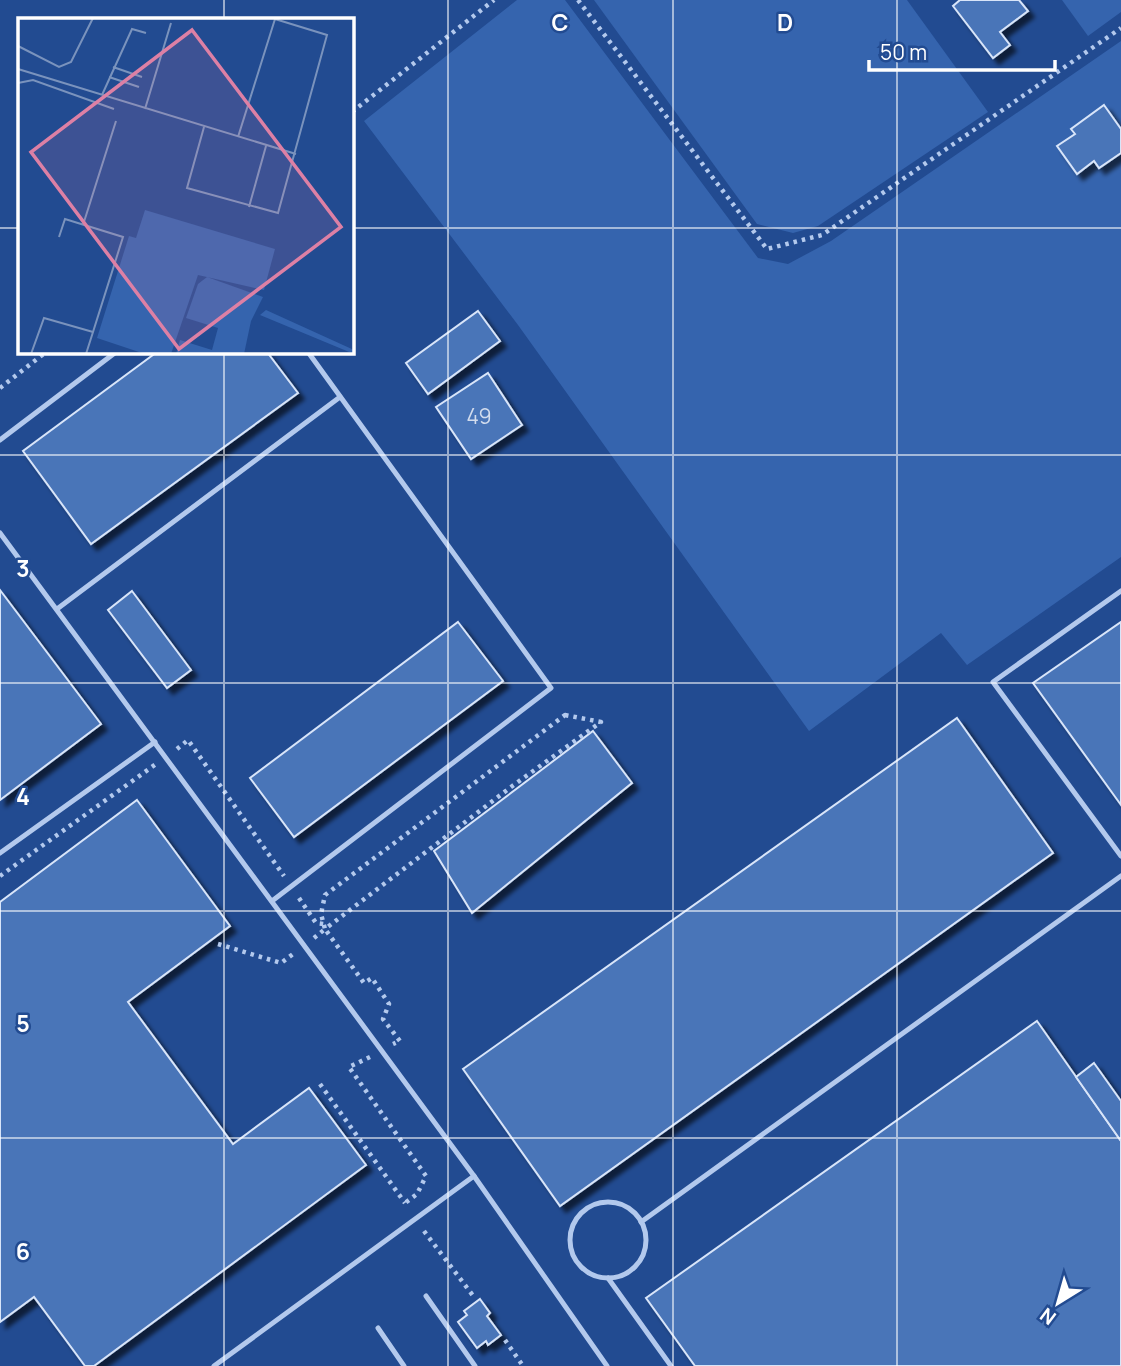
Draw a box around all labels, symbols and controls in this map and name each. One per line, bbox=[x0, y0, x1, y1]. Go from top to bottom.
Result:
text: C bbox=[552, 6, 569, 38]
text: D bbox=[777, 6, 793, 38]
inset map bbox=[18, 18, 354, 354]
scale bar bbox=[869, 28, 1054, 72]
text: 50 m bbox=[880, 38, 927, 66]
house number: 49 bbox=[466, 402, 492, 430]
text: 3 bbox=[16, 552, 30, 584]
text: 4 bbox=[16, 780, 30, 812]
text: 5 bbox=[16, 1007, 30, 1039]
text: 6 bbox=[16, 1235, 30, 1267]
north arrow bbox=[1023, 1268, 1093, 1338]
text: N bbox=[1034, 1302, 1061, 1331]

